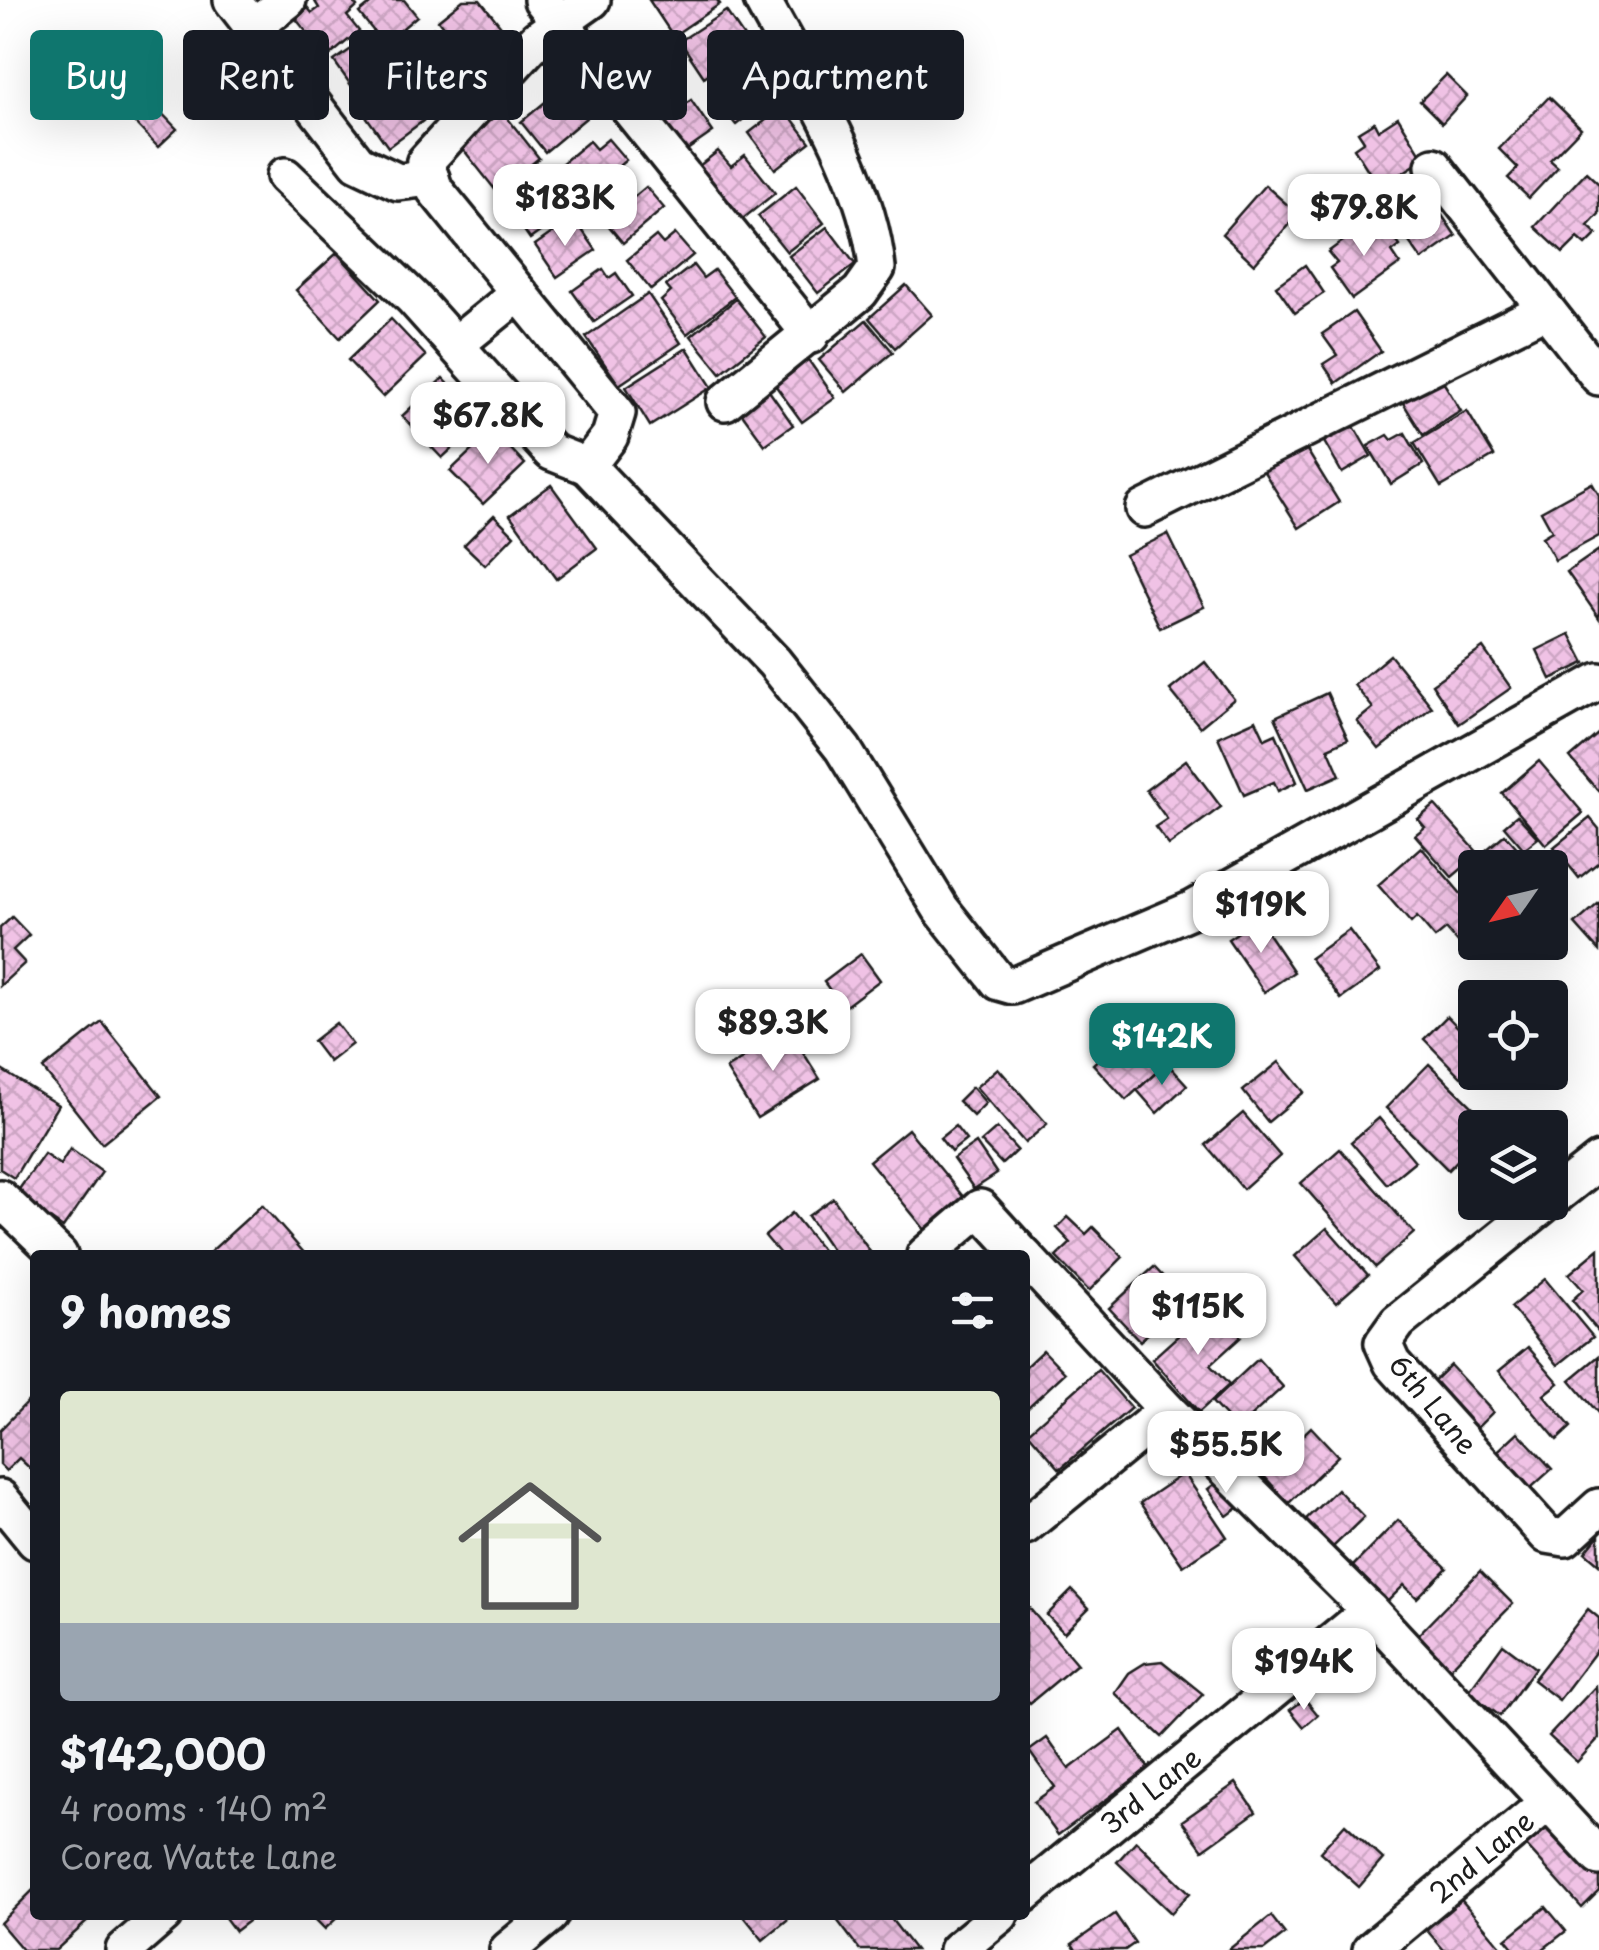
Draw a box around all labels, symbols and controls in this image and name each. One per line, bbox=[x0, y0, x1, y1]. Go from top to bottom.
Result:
chip: Buy bbox=[30, 30, 163, 120]
chip: Rent bbox=[183, 30, 329, 120]
chip: Filters bbox=[349, 30, 523, 120]
chip: New bbox=[543, 30, 687, 120]
chip: Apartment bbox=[707, 30, 964, 120]
pin: $183K bbox=[495, 164, 635, 249]
text: $183K bbox=[515, 172, 615, 220]
pin: $79.8K bbox=[1283, 174, 1445, 259]
text: $79.8K bbox=[1310, 182, 1418, 230]
pin: $67.8K bbox=[407, 382, 569, 467]
text: $67.8K bbox=[432, 390, 544, 438]
north arrow bbox=[1458, 850, 1568, 960]
map controls bbox=[1458, 850, 1568, 1220]
pin: $119K bbox=[1191, 871, 1331, 956]
text: $119K bbox=[1215, 879, 1307, 927]
button: locate bbox=[1458, 980, 1568, 1090]
pin: $89.3K bbox=[692, 989, 854, 1074]
text: $89.3K bbox=[717, 997, 829, 1045]
pin: $142K bbox=[1092, 1003, 1232, 1088]
text: $142K bbox=[1111, 1011, 1213, 1059]
button: layers bbox=[1458, 1110, 1568, 1220]
pin: $115K bbox=[1128, 1273, 1268, 1358]
text: 9 homes bbox=[60, 1279, 231, 1342]
text: $115K bbox=[1151, 1281, 1245, 1329]
icon: filters bbox=[945, 1283, 1000, 1338]
street label: 6th Lane bbox=[1379, 1344, 1489, 1464]
pin: $55.5K bbox=[1145, 1411, 1307, 1496]
text: $55.5K bbox=[1169, 1419, 1283, 1467]
icon: home bbox=[440, 1456, 620, 1636]
pin: $194K bbox=[1234, 1628, 1374, 1713]
text: $194K bbox=[1254, 1636, 1354, 1684]
text: $142,000 bbox=[60, 1721, 266, 1784]
street label: 3rd Lane bbox=[1090, 1736, 1210, 1844]
text: 4 rooms · 140 m² bbox=[60, 1784, 328, 1832]
street label: 2nd Lane bbox=[1419, 1799, 1543, 1913]
text: Corea Watte Lane bbox=[60, 1832, 338, 1880]

